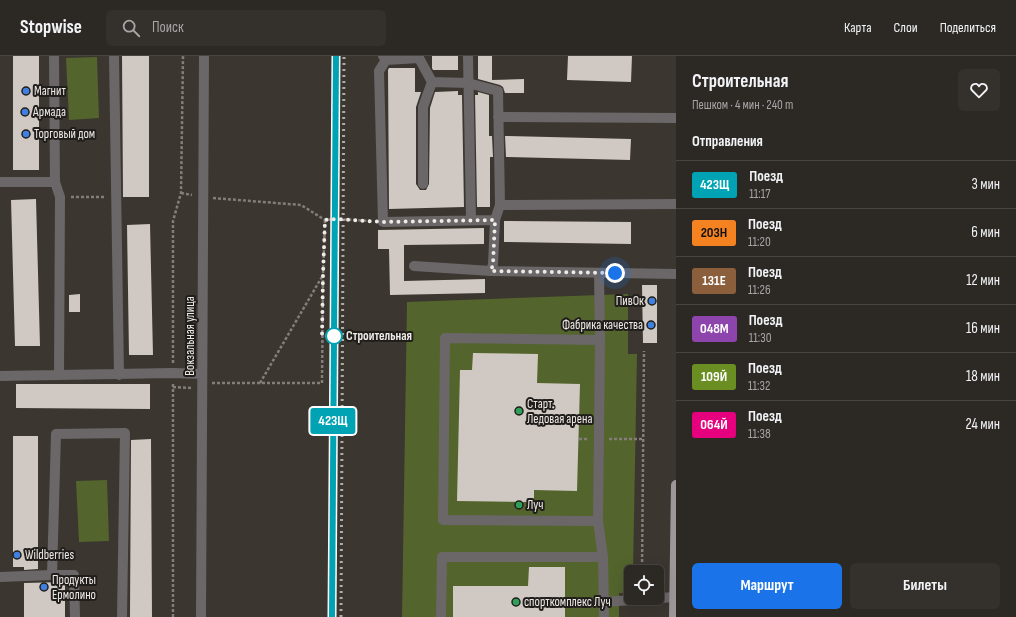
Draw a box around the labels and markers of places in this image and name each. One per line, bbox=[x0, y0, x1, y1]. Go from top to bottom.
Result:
place label: Магнит bbox=[34, 83, 66, 99]
marker: Магнит bbox=[21, 86, 31, 96]
place label: Армада bbox=[32, 104, 66, 120]
marker: Армада bbox=[20, 107, 30, 117]
place label: Торговый дом bbox=[34, 126, 95, 142]
marker: Торговый дом bbox=[21, 129, 31, 139]
place label: ПивОк bbox=[616, 293, 644, 309]
marker: ПивОк bbox=[647, 296, 657, 306]
place label: Фабрика качества bbox=[562, 317, 643, 333]
marker: Фабрика качества bbox=[646, 320, 656, 330]
marker: Строительная bbox=[325, 327, 343, 345]
place label: Строительная bbox=[346, 328, 412, 344]
place label: Старт. Ледовая арена bbox=[527, 396, 592, 427]
marker: Старт. Ледовая арена bbox=[514, 406, 524, 416]
place label: Луч bbox=[527, 497, 544, 513]
marker: Луч bbox=[514, 500, 524, 510]
place label: Wildberries bbox=[25, 547, 74, 563]
marker: Wildberries bbox=[12, 550, 22, 560]
place label: Продукты Ермолино bbox=[52, 572, 96, 603]
marker: Продукты Ермолино bbox=[39, 582, 49, 592]
place label: спорткомплекс Луч bbox=[524, 594, 611, 610]
marker: спорткомплекс Луч bbox=[511, 597, 521, 607]

